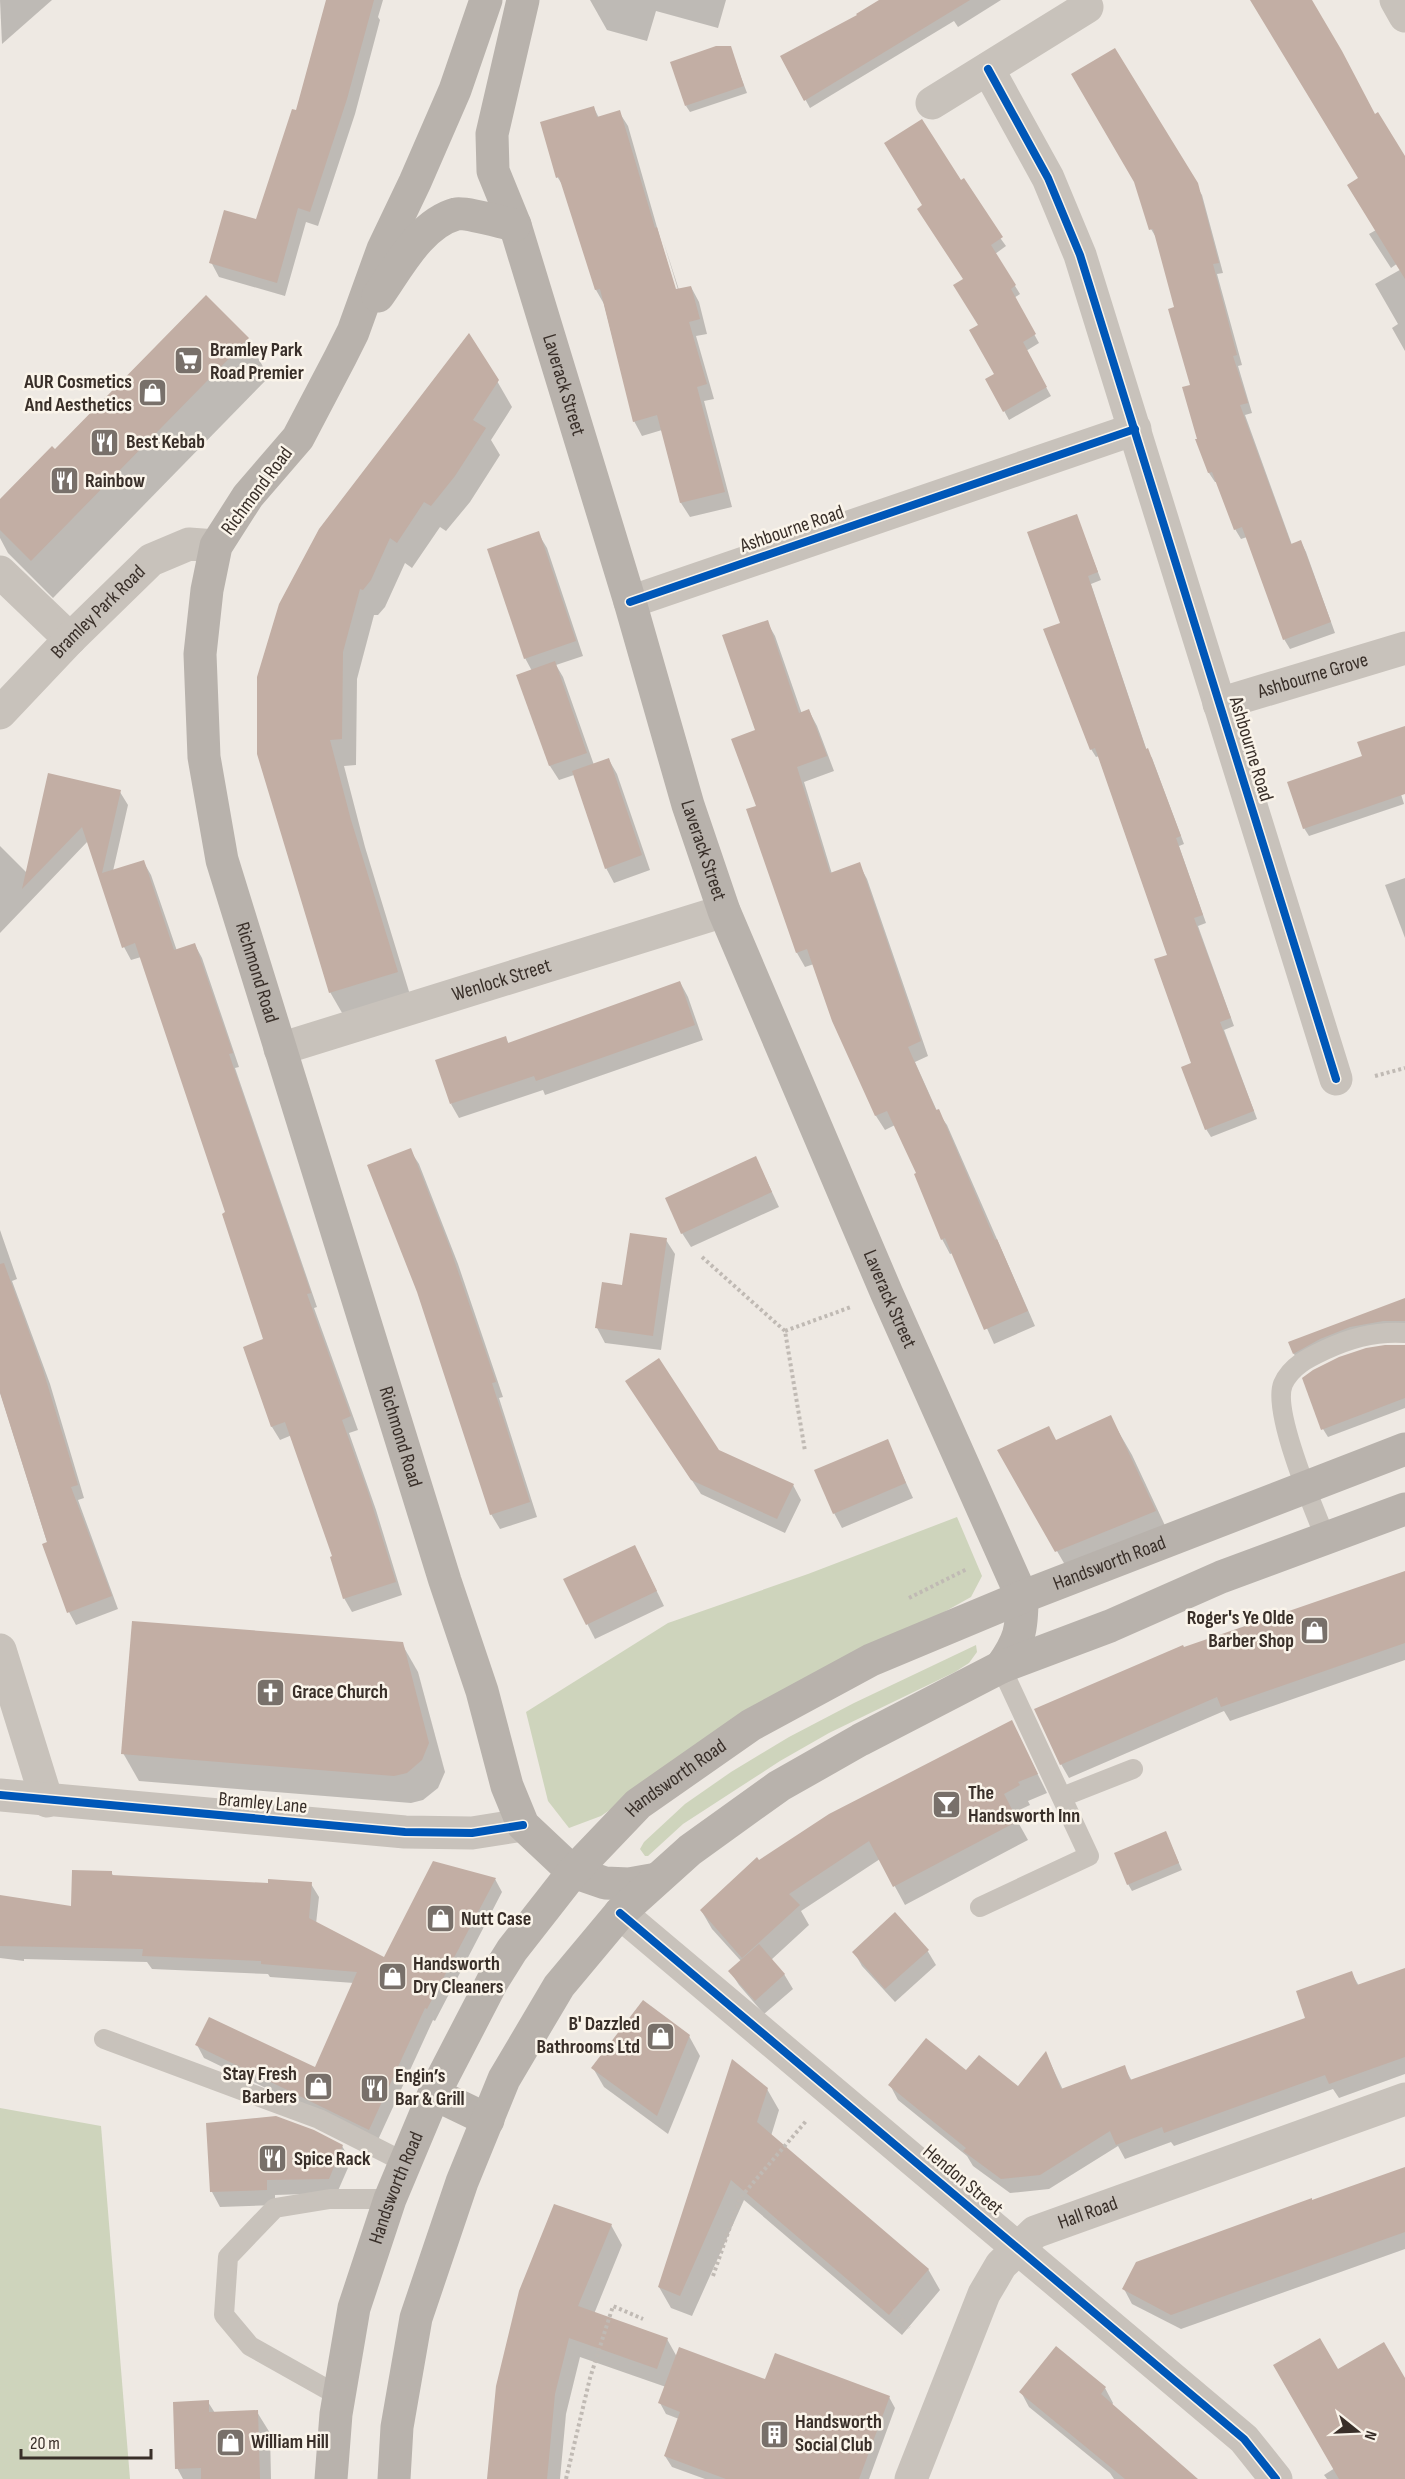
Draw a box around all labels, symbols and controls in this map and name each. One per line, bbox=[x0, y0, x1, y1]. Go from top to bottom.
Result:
street label: Laverack Street bbox=[537, 331, 591, 438]
place label: Bramley Park Road Premier bbox=[210, 338, 304, 385]
supermarket icon: Bramley Park Road Premier bbox=[173, 345, 205, 377]
place label: AUR Cosmetics And Aesthetics bbox=[23, 370, 132, 417]
shop icon: AUR Cosmetics And Aesthetics bbox=[137, 377, 169, 409]
restaurant icon: Best Kebab bbox=[89, 426, 121, 458]
place label: Best Kebab bbox=[126, 430, 205, 454]
street label: Richmond Road bbox=[216, 442, 298, 540]
restaurant icon: Rainbow bbox=[48, 465, 80, 497]
place label: Rainbow bbox=[85, 469, 145, 493]
street label: Ashbourne Road bbox=[736, 500, 847, 558]
street label: Bramley Park Road bbox=[46, 560, 151, 664]
street label: Ashbourne Grove bbox=[1254, 648, 1371, 704]
street label: Ashbourne Road bbox=[1223, 693, 1278, 804]
street label: Laverack Street bbox=[675, 797, 732, 904]
street label: Richmond Road bbox=[230, 919, 284, 1026]
street label: Wenlock Street bbox=[449, 953, 554, 1007]
street label: Laverack Street bbox=[858, 1246, 922, 1352]
street label: Richmond Road bbox=[374, 1383, 427, 1490]
street label: Handsworth Road bbox=[1050, 1531, 1169, 1596]
place label: Roger's Ye Olde Barber Shop bbox=[1187, 1606, 1294, 1653]
shop icon: Roger's Ye Olde Barber Shop bbox=[1299, 1614, 1331, 1646]
church icon: Grace Church bbox=[255, 1676, 287, 1708]
place label: Grace Church bbox=[292, 1680, 388, 1704]
street label: Handsworth Road bbox=[620, 1734, 731, 1822]
place label: The Handsworth Inn bbox=[968, 1781, 1080, 1828]
street label: Bramley Lane bbox=[218, 1787, 308, 1819]
bar icon: The Handsworth Inn bbox=[931, 1789, 963, 1821]
shop icon: Nutt Case bbox=[424, 1903, 456, 1935]
place label: Nutt Case bbox=[461, 1907, 531, 1931]
place label: Handsworth Dry Cleaners bbox=[413, 1952, 504, 1999]
shop icon: Handsworth Dry Cleaners bbox=[376, 1960, 408, 1992]
place label: B' Dazzled Bathrooms Ltd bbox=[536, 2012, 640, 2059]
shop icon: B' Dazzled Bathrooms Ltd bbox=[645, 2020, 677, 2052]
place label: Stay Fresh Barbers bbox=[223, 2062, 297, 2109]
place label: Engin’s Bar & Grill bbox=[395, 2064, 465, 2111]
shop icon: Stay Fresh Barbers bbox=[302, 2070, 334, 2102]
restaurant icon: Engin’s Bar & Grill bbox=[358, 2072, 390, 2104]
street label: Handsworth Road bbox=[364, 2128, 429, 2247]
street label: Hendon Street bbox=[918, 2140, 1008, 2220]
restaurant icon: Spice Rack bbox=[257, 2143, 289, 2175]
place label: Spice Rack bbox=[294, 2147, 371, 2171]
street label: Hall Road bbox=[1055, 2191, 1121, 2235]
north arrow bbox=[1327, 2401, 1387, 2461]
place label: Handsworth Social Club bbox=[795, 2410, 882, 2457]
building icon: Handsworth Social Club bbox=[758, 2418, 790, 2450]
scale bar bbox=[21, 2422, 152, 2460]
shop icon: William Hill bbox=[214, 2426, 246, 2458]
text: N bbox=[1359, 2428, 1380, 2442]
place label: William Hill bbox=[251, 2430, 329, 2454]
text: 20 m bbox=[30, 2433, 60, 2454]

